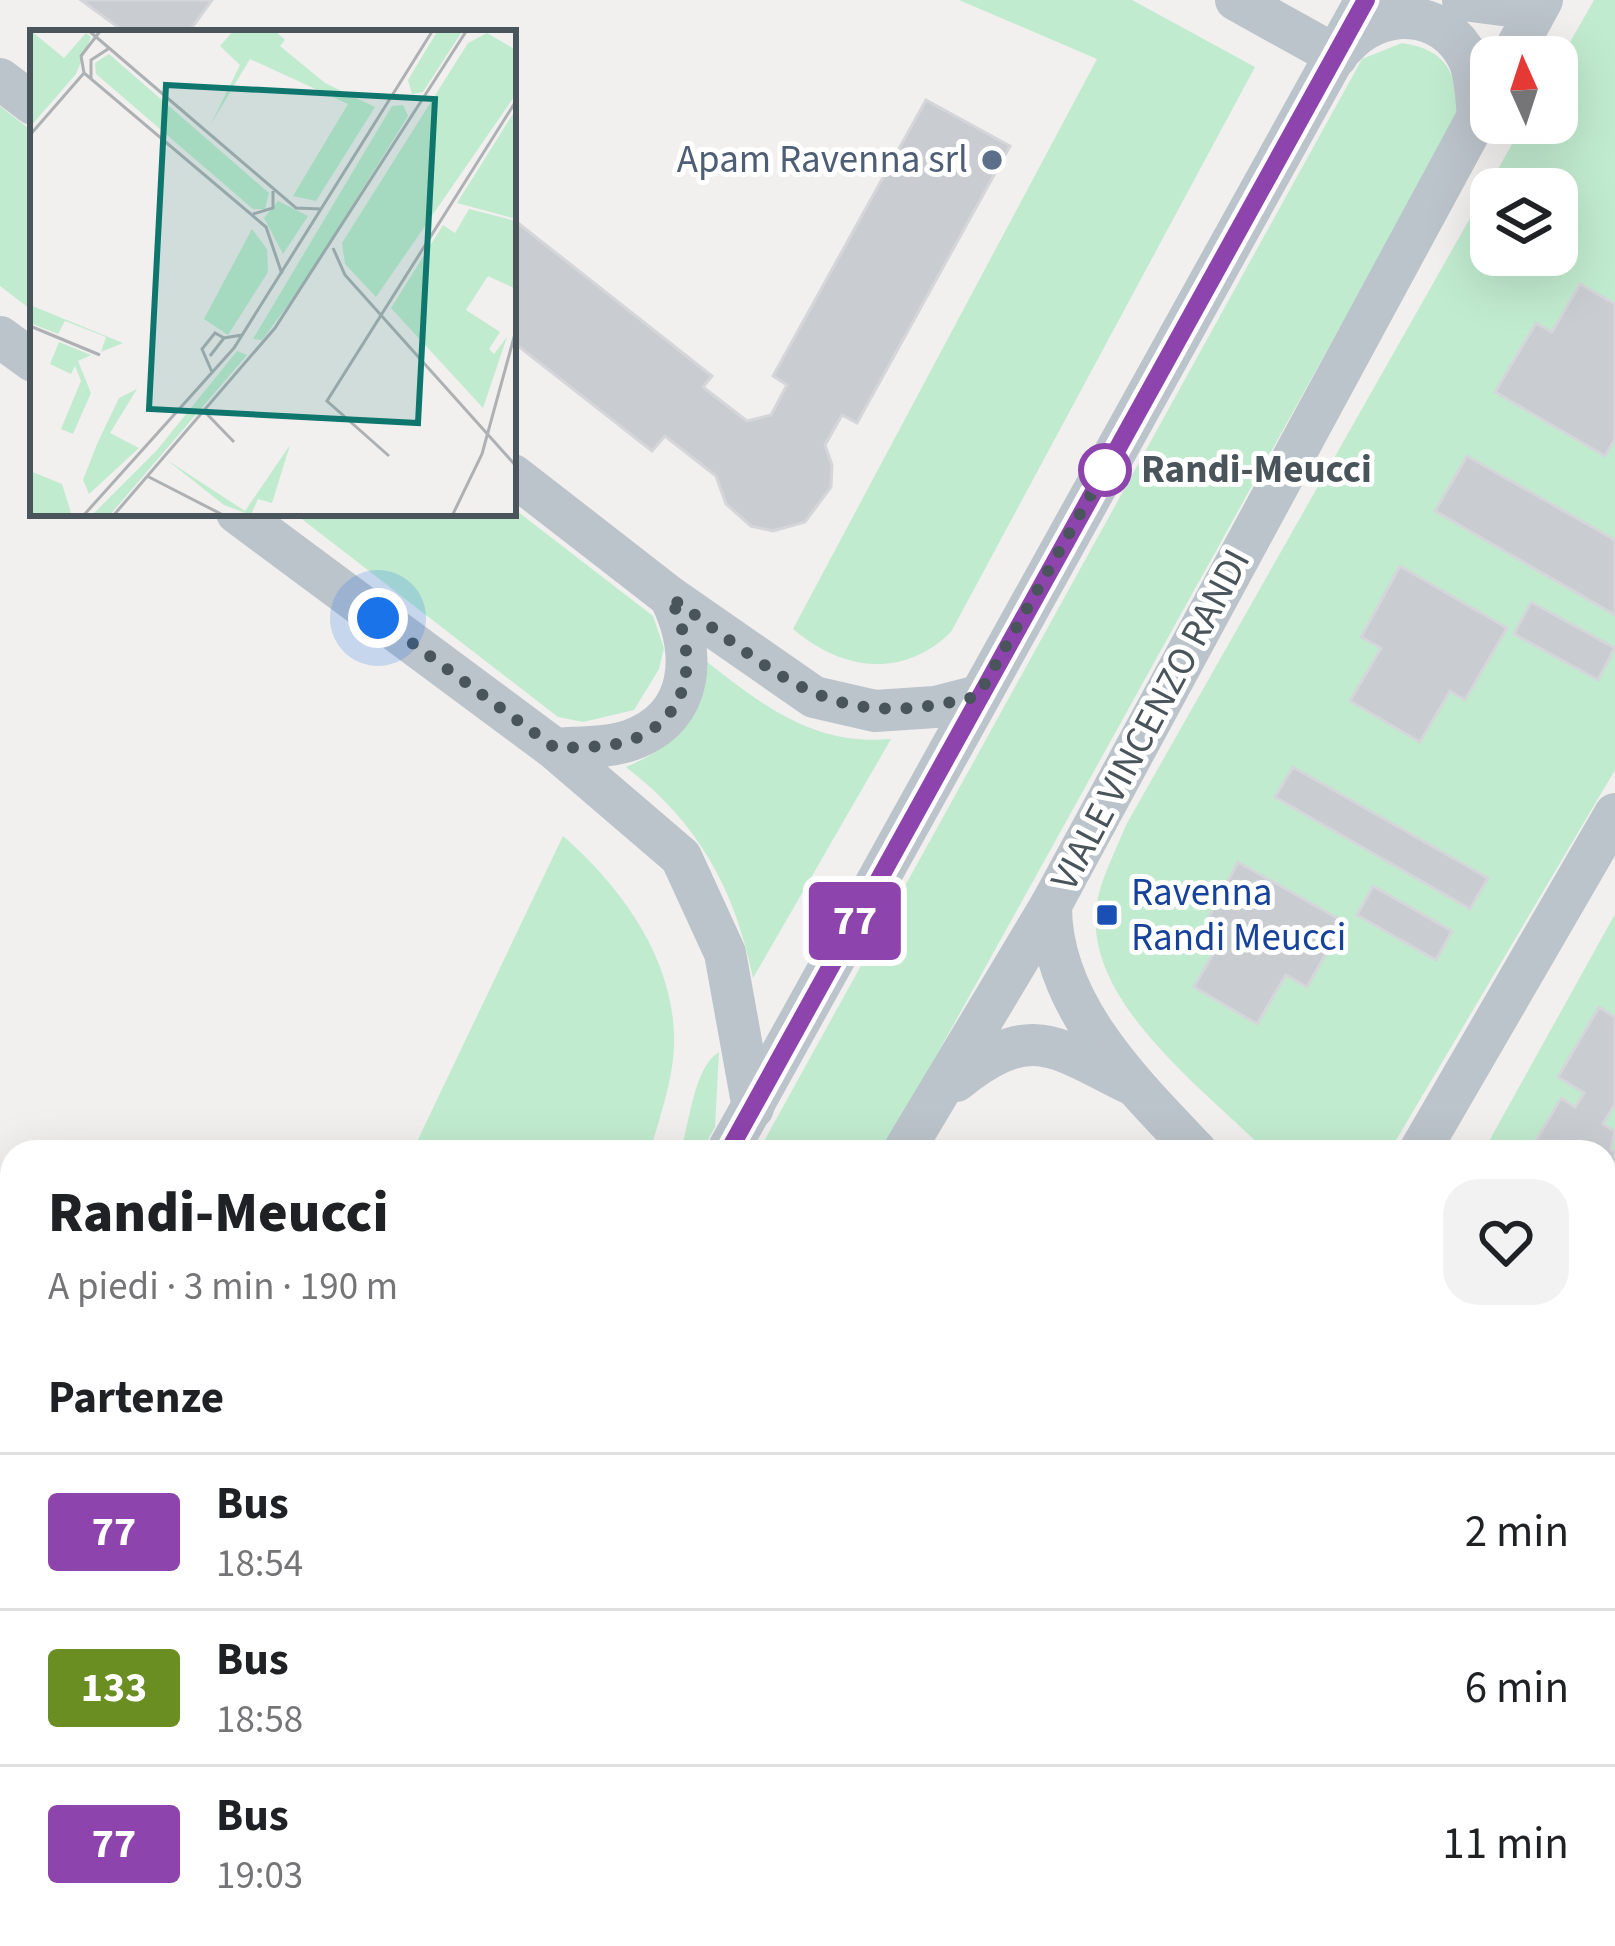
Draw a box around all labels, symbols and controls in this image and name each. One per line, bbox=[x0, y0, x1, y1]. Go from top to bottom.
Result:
inset map bbox=[30, 30, 516, 516]
north arrow bbox=[1470, 36, 1578, 144]
map controls bbox=[1470, 36, 1578, 276]
place label: Apam Ravenna srl bbox=[677, 132, 968, 188]
marker: Apam Ravenna srl bbox=[979, 147, 1005, 173]
button: layers bbox=[1470, 168, 1578, 276]
place label: Randi-Meucci bbox=[1141, 442, 1372, 498]
marker: Randi-Meucci bbox=[1080, 445, 1130, 495]
street label: VIALE VINCENZO RANDI bbox=[1037, 539, 1265, 901]
your location bbox=[348, 588, 408, 648]
place label: Ravenna Randi Meucci bbox=[1131, 865, 1346, 966]
line badge: 77 bbox=[801, 882, 909, 960]
text: 77 bbox=[833, 891, 877, 951]
marker: Ravenna Randi Meucci bbox=[1094, 902, 1120, 928]
text: Randi-Meucci bbox=[48, 1173, 388, 1254]
button: heart bbox=[1443, 1179, 1569, 1305]
text: A piedi · 3 min · 190 m bbox=[48, 1259, 398, 1315]
text: Partenze bbox=[48, 1366, 224, 1430]
text: Bus bbox=[216, 1472, 289, 1536]
text: 2 min bbox=[1465, 1500, 1569, 1564]
text: 77 bbox=[92, 1502, 136, 1562]
text: 18:54 bbox=[216, 1536, 303, 1592]
text: Bus bbox=[216, 1628, 289, 1692]
text: 6 min bbox=[1465, 1656, 1569, 1720]
text: 133 bbox=[81, 1658, 147, 1718]
text: 18:58 bbox=[216, 1692, 303, 1748]
text: Bus bbox=[216, 1784, 289, 1848]
text: 11 min bbox=[1442, 1812, 1569, 1876]
text: 77 bbox=[92, 1814, 136, 1874]
text: 19:03 bbox=[216, 1848, 303, 1904]

